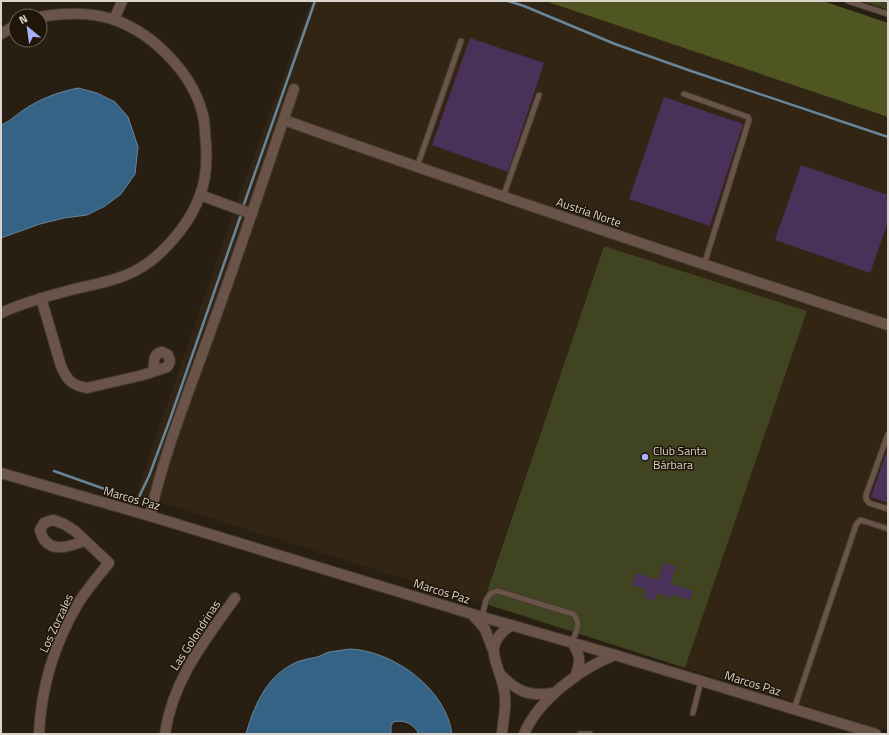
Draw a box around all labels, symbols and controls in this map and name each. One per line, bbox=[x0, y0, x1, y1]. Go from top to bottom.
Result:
north arrow bbox=[8, 8, 48, 48]
text: N bbox=[16, 10, 30, 28]
street label: Austria Norte bbox=[554, 192, 624, 232]
place label: Club Santa Bárbara bbox=[653, 441, 707, 474]
marker: Club Santa Bárbara bbox=[640, 452, 650, 462]
street label: Marcos Paz bbox=[101, 481, 163, 515]
street label: Marcos Paz bbox=[411, 573, 473, 609]
street label: Los Zorzales bbox=[34, 590, 78, 656]
street label: Las Golondrinas bbox=[165, 596, 225, 674]
street label: Marcos Paz bbox=[722, 665, 784, 701]

